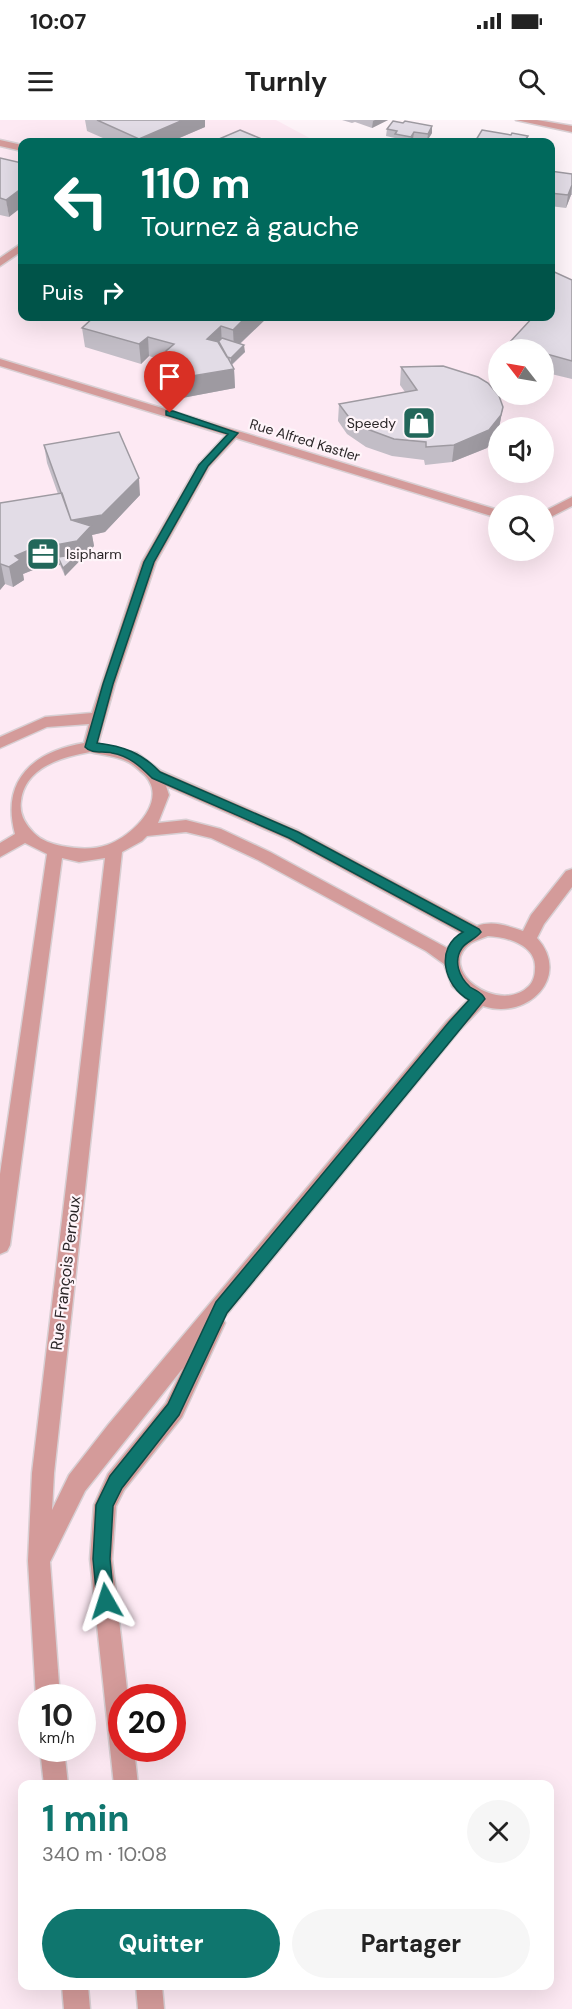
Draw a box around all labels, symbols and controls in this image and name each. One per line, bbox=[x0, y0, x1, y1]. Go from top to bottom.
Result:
text: 10:07 bbox=[30, 7, 86, 36]
text: Turnly bbox=[245, 64, 327, 99]
icon: menu bbox=[24, 65, 57, 98]
icon: search bbox=[515, 65, 548, 98]
text: 110 m bbox=[141, 156, 251, 211]
icon: left bbox=[42, 162, 120, 240]
text: Tournez à gauche bbox=[141, 209, 359, 244]
icon: right bbox=[96, 276, 129, 309]
text: Puis bbox=[42, 278, 84, 307]
north arrow bbox=[488, 339, 554, 405]
map controls bbox=[488, 339, 554, 561]
pin bbox=[144, 351, 195, 413]
icon: arrive bbox=[153, 360, 186, 393]
shop icon: Speedy bbox=[401, 405, 437, 441]
place label: Speedy bbox=[347, 414, 396, 432]
street label: Rue Alfred Kastler bbox=[248, 415, 362, 465]
button: sound bbox=[488, 417, 554, 483]
button: search bbox=[488, 495, 554, 561]
office icon: Isipharm bbox=[25, 536, 61, 572]
place label: Isipharm bbox=[66, 545, 122, 563]
street label: Rue François Perroux bbox=[46, 1195, 85, 1351]
position arrow bbox=[74, 1569, 138, 1633]
speed limit sign: 20 bbox=[108, 1684, 186, 1762]
text: 10 bbox=[41, 1696, 73, 1735]
text: km/h bbox=[39, 1728, 75, 1748]
text: 1 min bbox=[42, 1795, 130, 1842]
button: close bbox=[467, 1800, 530, 1863]
text: 340 m · 10:08 bbox=[42, 1841, 167, 1867]
button: Quitter bbox=[42, 1909, 280, 1978]
button: Partager bbox=[292, 1909, 530, 1978]

